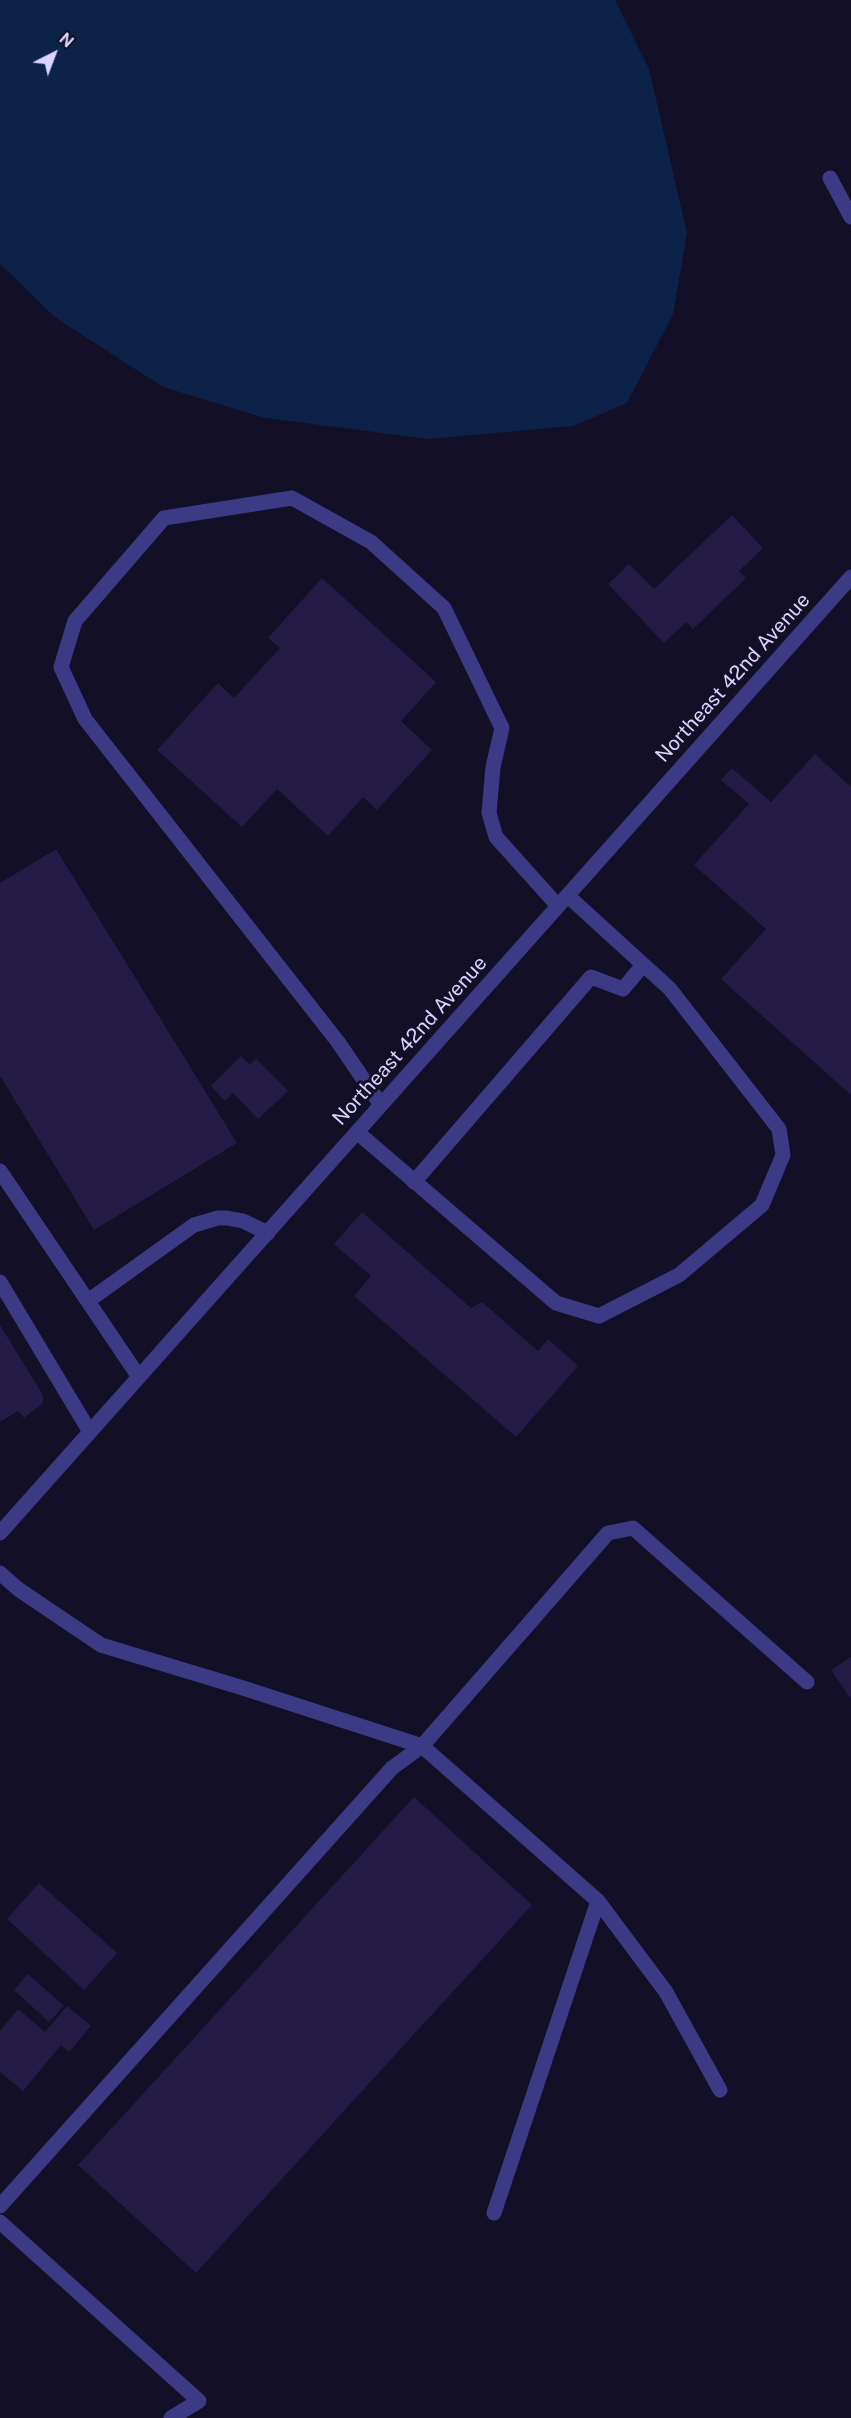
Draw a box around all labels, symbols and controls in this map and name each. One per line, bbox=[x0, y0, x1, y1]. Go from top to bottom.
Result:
north arrow bbox=[24, 24, 84, 84]
text: N bbox=[55, 29, 77, 51]
street label: Northeast 42nd Avenue bbox=[651, 588, 815, 768]
street label: Northeast 42nd Avenue bbox=[328, 951, 492, 1131]

